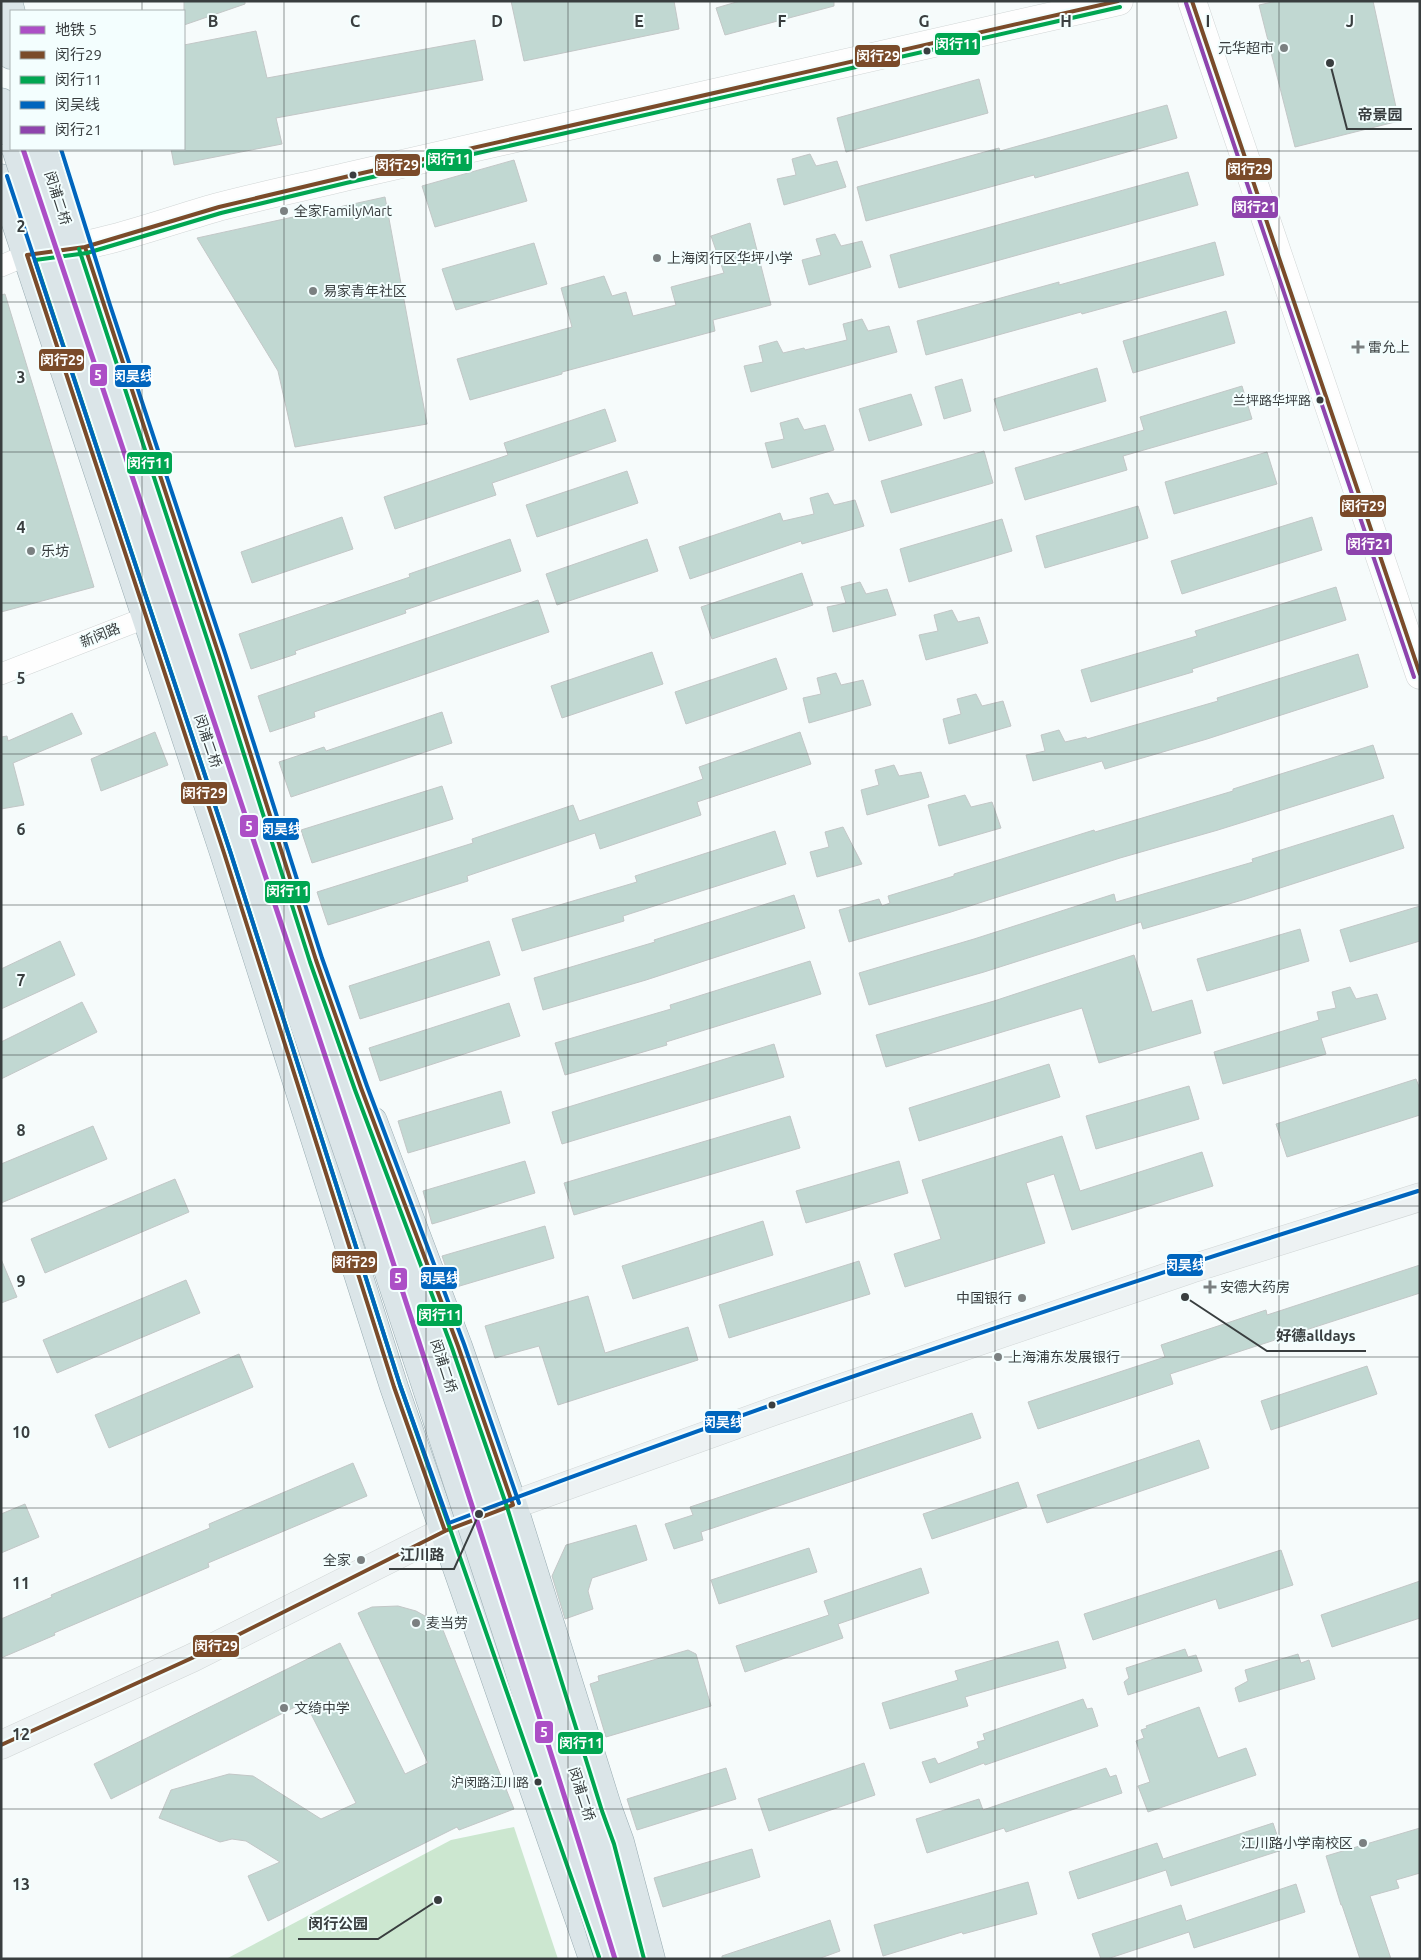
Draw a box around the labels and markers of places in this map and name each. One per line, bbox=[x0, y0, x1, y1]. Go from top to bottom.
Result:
place label: 元华超市 bbox=[1218, 40, 1274, 56]
marker: 元华超市 bbox=[1278, 42, 1290, 54]
unlabelled marker bbox=[922, 46, 932, 56]
callout: 帝景园 bbox=[1347, 99, 1412, 129]
unlabelled marker bbox=[348, 170, 358, 180]
place label: 全家FamilyMart bbox=[294, 203, 393, 219]
marker: 全家FamilyMart bbox=[278, 205, 290, 217]
place label: 上海闵行区华坪小学 bbox=[667, 250, 793, 266]
marker: 上海闵行区华坪小学 bbox=[651, 252, 663, 264]
place label: 易家青年社区 bbox=[323, 283, 407, 299]
marker: 易家青年社区 bbox=[307, 285, 319, 297]
place label: 雷允上 bbox=[1368, 339, 1410, 355]
marker: 雷允上 bbox=[1352, 341, 1364, 353]
place label: 兰坪路华坪路 bbox=[1233, 393, 1311, 407]
marker: 兰坪路华坪路 bbox=[1315, 395, 1325, 405]
place label: 乐坊 bbox=[41, 543, 69, 559]
marker: 乐坊 bbox=[25, 545, 37, 557]
place label: 安德大药房 bbox=[1220, 1279, 1290, 1295]
marker: 安德大药房 bbox=[1204, 1281, 1216, 1293]
place label: 中国银行 bbox=[956, 1290, 1012, 1306]
marker: 中国银行 bbox=[1016, 1292, 1028, 1304]
callout: 好德alldays bbox=[1267, 1321, 1366, 1351]
place label: 上海浦东发展银行 bbox=[1008, 1349, 1120, 1365]
marker: 上海浦东发展银行 bbox=[992, 1351, 1004, 1363]
unlabelled marker bbox=[767, 1400, 777, 1410]
callout: 江川路 bbox=[389, 1539, 454, 1569]
place label: 全家 bbox=[323, 1552, 351, 1568]
marker: 全家 bbox=[355, 1554, 367, 1566]
place label: 麦当劳 bbox=[426, 1615, 468, 1631]
marker: 麦当劳 bbox=[410, 1617, 422, 1629]
place label: 文绮中学 bbox=[294, 1700, 350, 1716]
marker: 文绮中学 bbox=[278, 1702, 290, 1714]
place label: 沪闵路江川路 bbox=[451, 1775, 529, 1789]
marker: 沪闵路江川路 bbox=[533, 1777, 543, 1787]
place label: 江川路小学南校区 bbox=[1241, 1835, 1353, 1851]
marker: 江川路小学南校区 bbox=[1357, 1837, 1369, 1849]
callout: 闵行公园 bbox=[298, 1909, 378, 1939]

